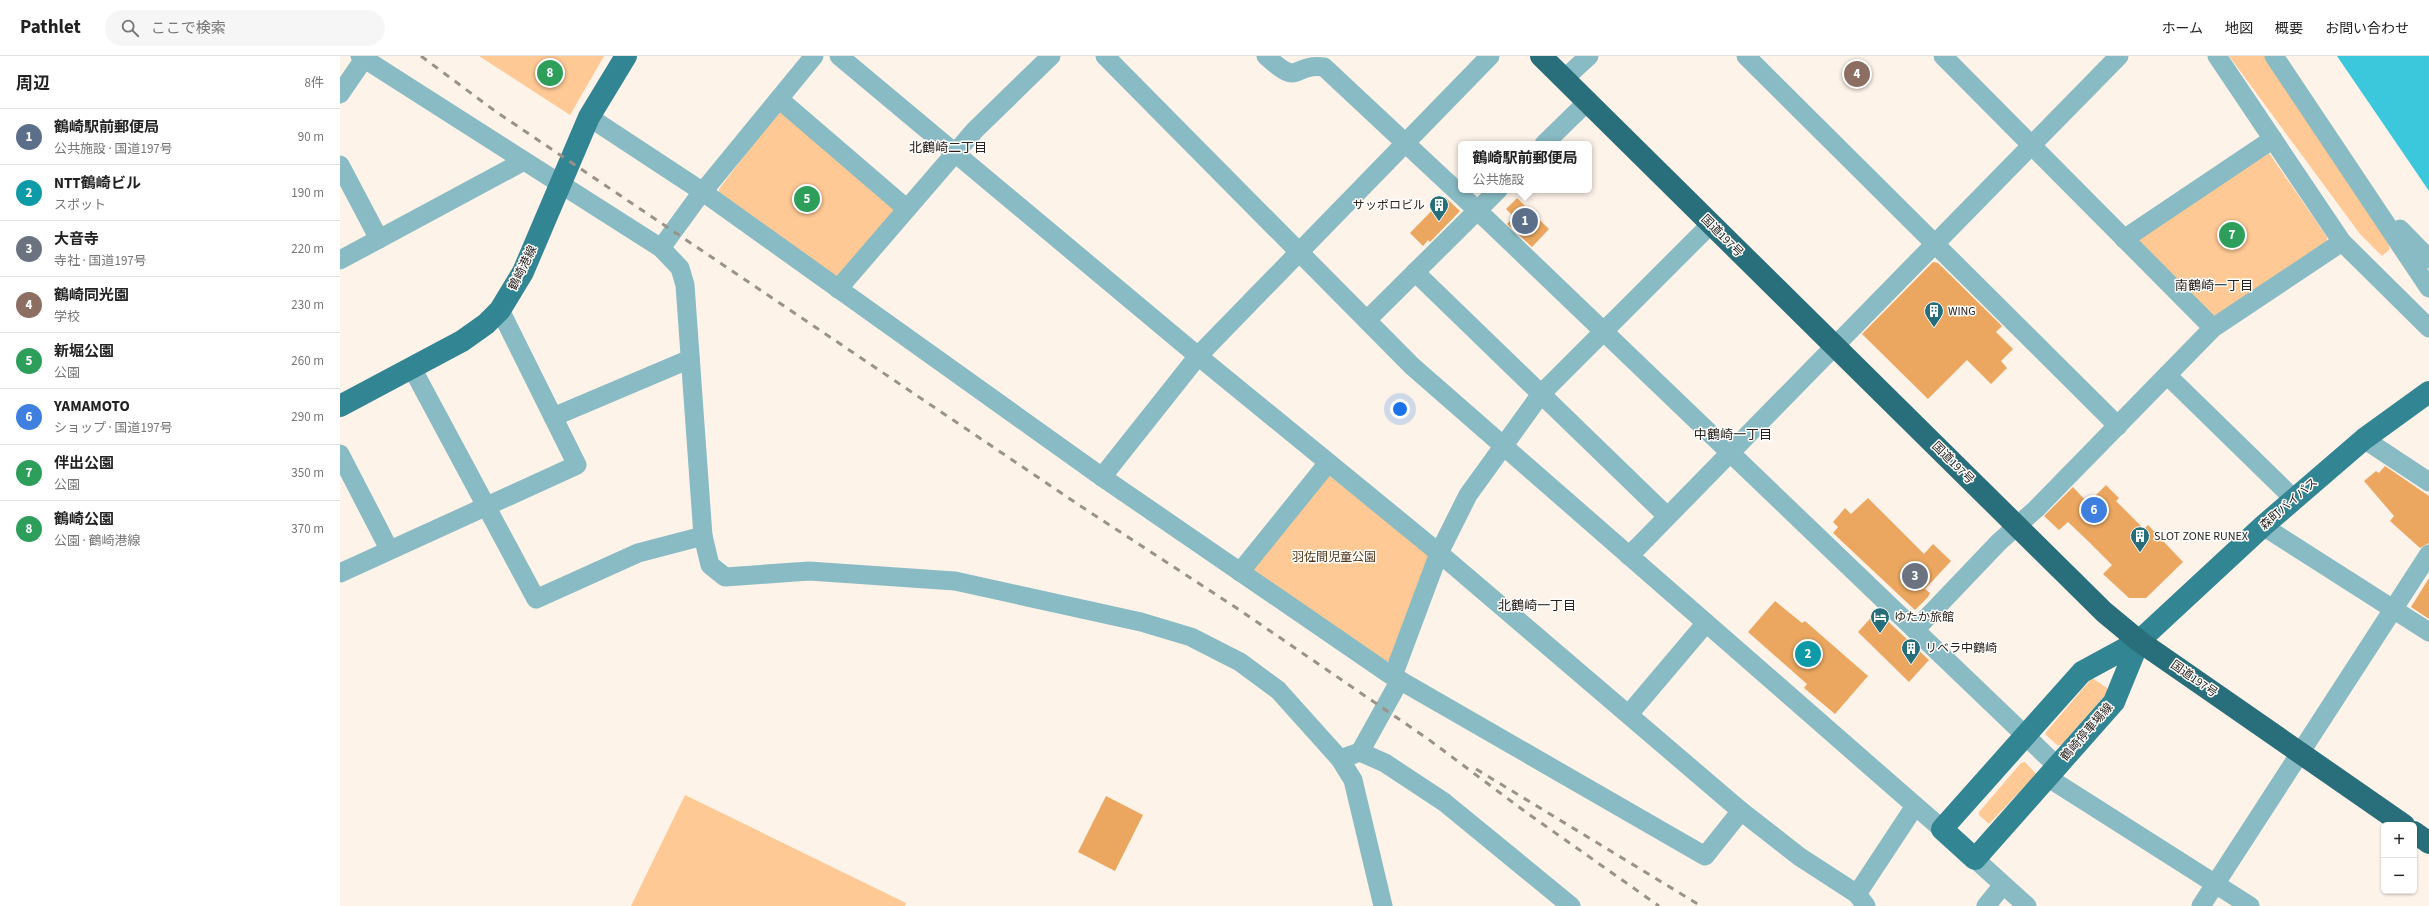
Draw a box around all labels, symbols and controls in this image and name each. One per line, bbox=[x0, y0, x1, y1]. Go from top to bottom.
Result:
search box bbox=[105, 10, 385, 46]
text: Pathlet bbox=[20, 14, 81, 41]
icon: search bbox=[119, 17, 141, 39]
text: ここで検索 bbox=[151, 18, 226, 39]
text: ホーム bbox=[2161, 19, 2203, 39]
text: 地図 bbox=[2225, 19, 2253, 39]
text: 概要 bbox=[2275, 19, 2303, 39]
text: お問い合わせ bbox=[2325, 19, 2409, 39]
pin: 8 bbox=[537, 58, 563, 88]
pin: 4 bbox=[1844, 59, 1870, 89]
text: 周辺 bbox=[16, 72, 50, 96]
text: 8件 bbox=[305, 74, 324, 92]
text: 鶴崎駅前郵便局 bbox=[54, 117, 159, 138]
text: 1 bbox=[26, 128, 32, 146]
text: 90 m bbox=[298, 128, 324, 146]
district label: 北鶴崎二丁目 bbox=[909, 139, 987, 157]
text: 公共施設 · 国道197号 bbox=[54, 140, 173, 158]
popup bbox=[1458, 141, 1592, 193]
text: 鶴崎駅前郵便局 bbox=[1472, 148, 1578, 169]
text: 公共施設 bbox=[1472, 171, 1525, 189]
text: NTT鶴崎ビル bbox=[54, 173, 141, 194]
text: 2 bbox=[26, 184, 32, 202]
text: 190 m bbox=[291, 184, 324, 202]
pin: 5 bbox=[794, 184, 820, 214]
building icon: サッポロビル bbox=[1428, 194, 1450, 222]
text: スポット bbox=[54, 196, 106, 214]
place label: サッポロビル bbox=[1353, 197, 1425, 214]
pin: 1 bbox=[1512, 206, 1538, 236]
street label: 国道197号 bbox=[1697, 211, 1747, 261]
pin: 7 bbox=[2219, 220, 2245, 250]
text: 大音寺 bbox=[54, 229, 99, 250]
text: 3 bbox=[26, 240, 32, 258]
text: 220 m bbox=[291, 240, 324, 258]
street label: 鶴崎港線 bbox=[505, 243, 541, 293]
text: 寺社 · 国道197号 bbox=[54, 252, 147, 270]
district label: 南鶴崎一丁目 bbox=[2175, 277, 2253, 295]
text: 鶴崎同光園 bbox=[54, 285, 129, 306]
text: 4 bbox=[26, 296, 32, 314]
text: 230 m bbox=[291, 296, 324, 314]
building icon: WING bbox=[1923, 300, 1945, 328]
place label: WING bbox=[1948, 303, 1976, 320]
text: 学校 bbox=[54, 308, 80, 326]
text: 新堀公園 bbox=[54, 341, 114, 362]
text: 5 bbox=[26, 352, 32, 370]
text: 260 m bbox=[291, 352, 324, 370]
text: 公園 bbox=[54, 364, 80, 382]
text: YAMAMOTO bbox=[54, 396, 130, 417]
your location bbox=[1390, 399, 1410, 419]
text: 6 bbox=[26, 408, 32, 426]
text: 290 m bbox=[291, 408, 324, 426]
text: ショップ · 国道197号 bbox=[54, 419, 173, 437]
district label: 中鶴崎一丁目 bbox=[1694, 426, 1772, 444]
street label: 国道197号 bbox=[1928, 438, 1978, 488]
text: 伴出公園 bbox=[54, 453, 114, 474]
text: 7 bbox=[26, 464, 32, 482]
text: 350 m bbox=[291, 464, 324, 482]
street label: 森町バイパス bbox=[2256, 474, 2322, 534]
text: 公園 bbox=[54, 476, 80, 494]
pin: 6 bbox=[2081, 495, 2107, 525]
text: 鶴崎公園 bbox=[54, 509, 114, 530]
text: 8 bbox=[26, 520, 32, 538]
text: 370 m bbox=[291, 520, 324, 538]
building icon: SLOT ZONE RUNEX bbox=[2129, 525, 2151, 553]
place label: SLOT ZONE RUNEX bbox=[2154, 528, 2248, 545]
text: 公園 · 鶴崎港線 bbox=[54, 532, 140, 550]
park label: 羽佐間児童公園 bbox=[1292, 549, 1376, 566]
pin: 3 bbox=[1902, 561, 1928, 591]
district label: 北鶴崎一丁目 bbox=[1498, 597, 1576, 615]
hotel icon: ゆたか旅館 bbox=[1869, 606, 1891, 634]
place label: ゆたか旅館 bbox=[1894, 609, 1954, 626]
building icon: リベラ中鶴崎 bbox=[1900, 637, 1922, 665]
pin: 2 bbox=[1795, 639, 1821, 669]
place label: リベラ中鶴崎 bbox=[1925, 640, 1997, 657]
street label: 国道197号 bbox=[2167, 657, 2221, 701]
street label: 鶴崎停車場線 bbox=[2057, 699, 2117, 765]
map controls bbox=[2381, 822, 2417, 894]
button: + bbox=[2381, 822, 2417, 858]
button: − bbox=[2381, 858, 2417, 894]

